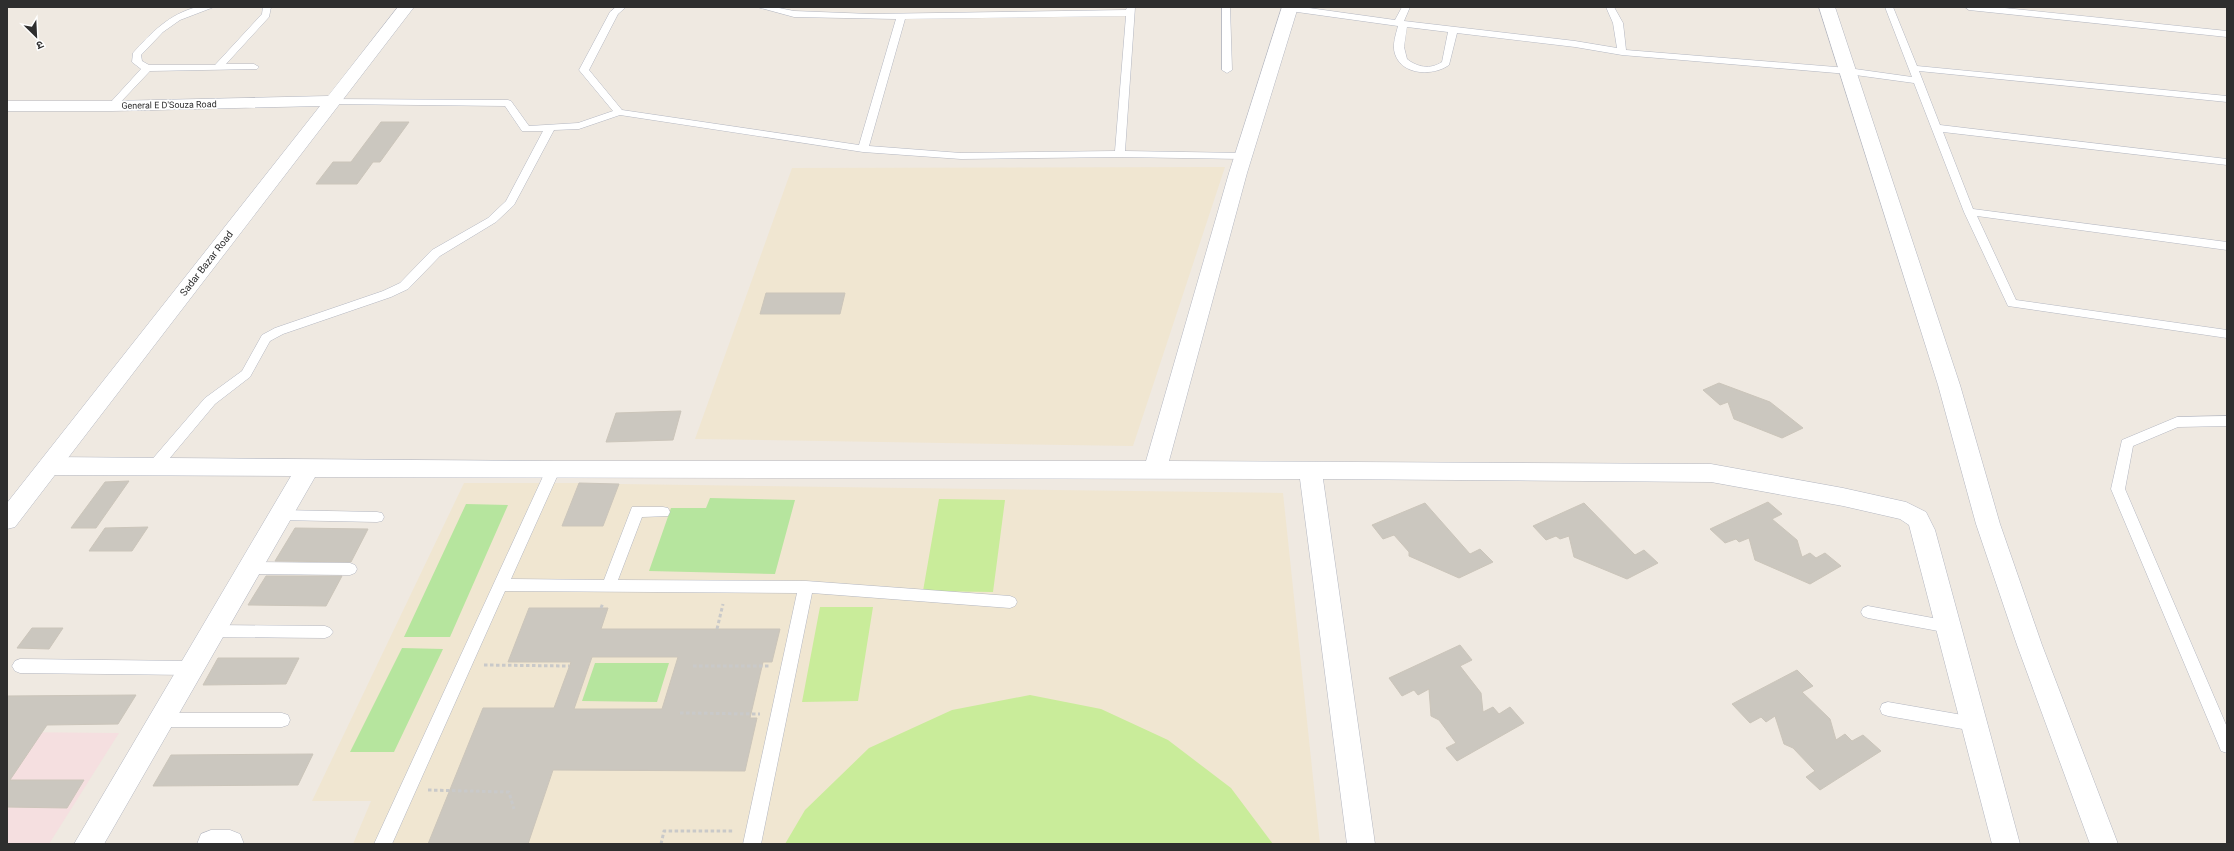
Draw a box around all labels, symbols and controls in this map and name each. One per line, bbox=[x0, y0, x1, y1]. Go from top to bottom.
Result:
north arrow bbox=[16, 16, 56, 56]
text: उ bbox=[34, 37, 45, 52]
street label: General E D'Souza Road bbox=[121, 99, 217, 111]
street label: Sadar Bazar Road bbox=[178, 229, 235, 298]

